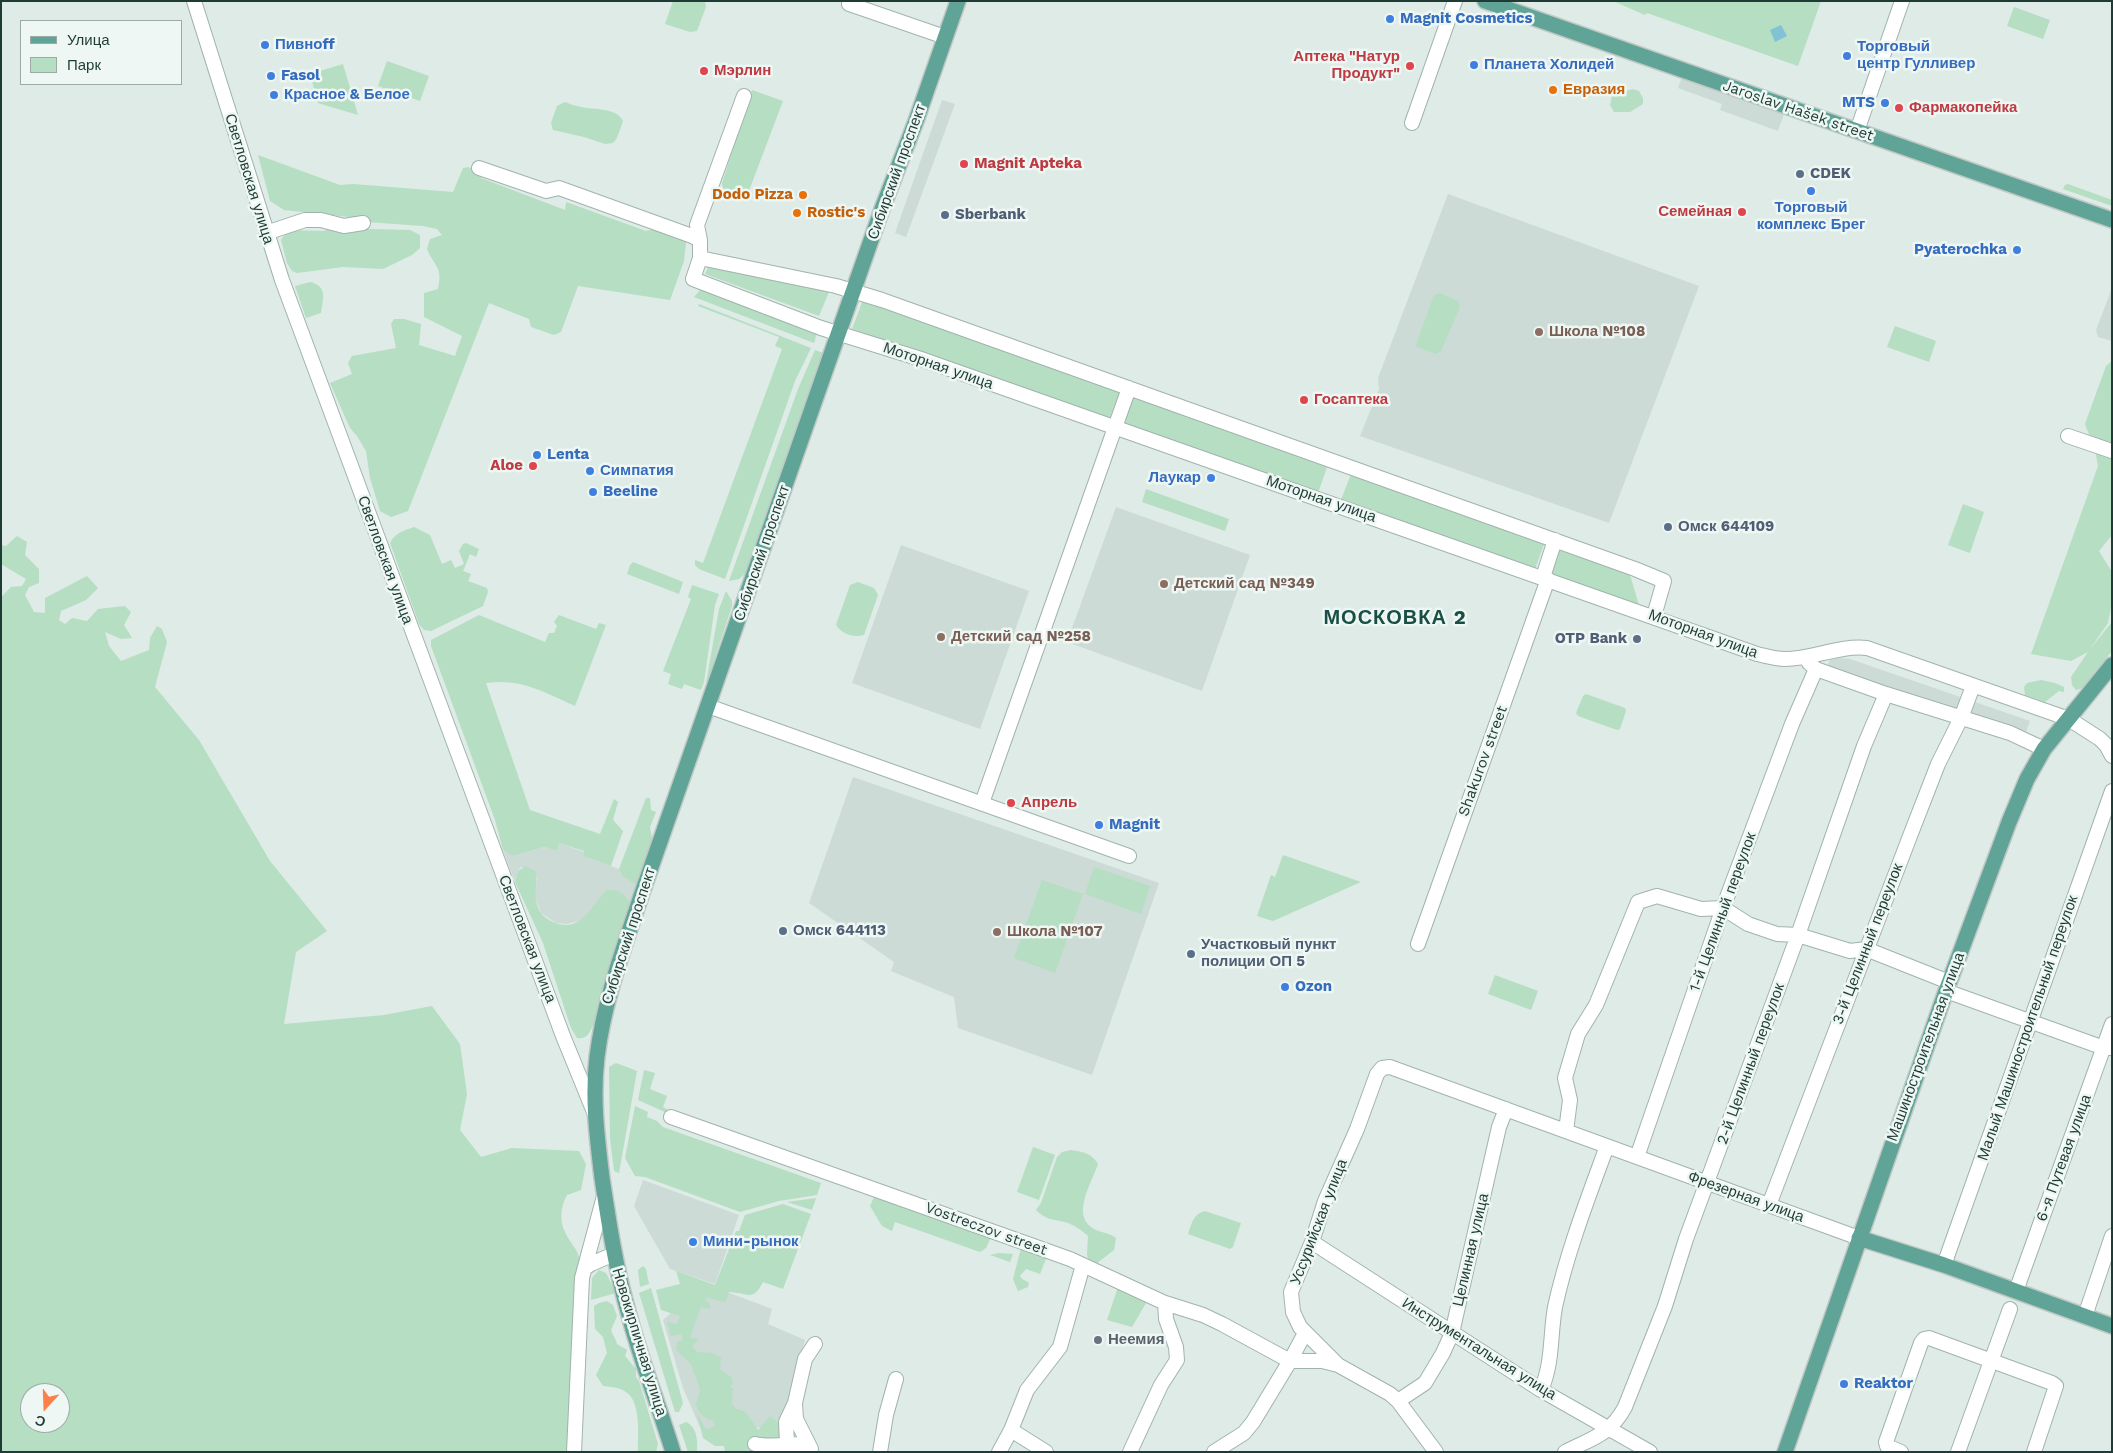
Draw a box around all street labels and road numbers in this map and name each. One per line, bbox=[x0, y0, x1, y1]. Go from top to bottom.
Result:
street label: Jaroslav Hašek street bbox=[1720, 77, 1876, 145]
street label: Сибирский проспект bbox=[864, 102, 930, 242]
street label: Светловская улица bbox=[221, 112, 277, 246]
street label: Моторная улица bbox=[881, 339, 995, 393]
street label: Моторная улица bbox=[1264, 472, 1378, 526]
street label: Сибирский проспект bbox=[730, 483, 794, 623]
street label: Светловская улица bbox=[353, 493, 417, 627]
street label: Моторная улица bbox=[1646, 606, 1760, 662]
street label: Shakurov street bbox=[1455, 703, 1511, 819]
street label: 1-й Целинный переулок bbox=[1686, 830, 1760, 994]
street label: 3-й Целинный переулок bbox=[1829, 861, 1907, 1027]
street label: Сибирский проспект bbox=[598, 865, 660, 1007]
street label: Светловская улица bbox=[494, 873, 560, 1005]
street label: Малый Машиностроительный переулок bbox=[1974, 893, 2082, 1163]
street label: Машиностроительная улица bbox=[1883, 950, 1969, 1144]
street label: 2-й Целинный переулок bbox=[1713, 981, 1789, 1147]
street label: 6-я Путевая улица bbox=[2033, 1092, 2095, 1224]
street label: Уссурийская улица bbox=[1287, 1157, 1351, 1287]
street label: Фрезерная улица bbox=[1685, 1168, 1807, 1226]
street label: Целинная улица bbox=[1449, 1192, 1493, 1308]
street label: Vostreczov street bbox=[923, 1199, 1049, 1259]
street label: Новокирпичная улица bbox=[608, 1266, 670, 1418]
street label: Инструментальная улица bbox=[1399, 1294, 1559, 1404]

